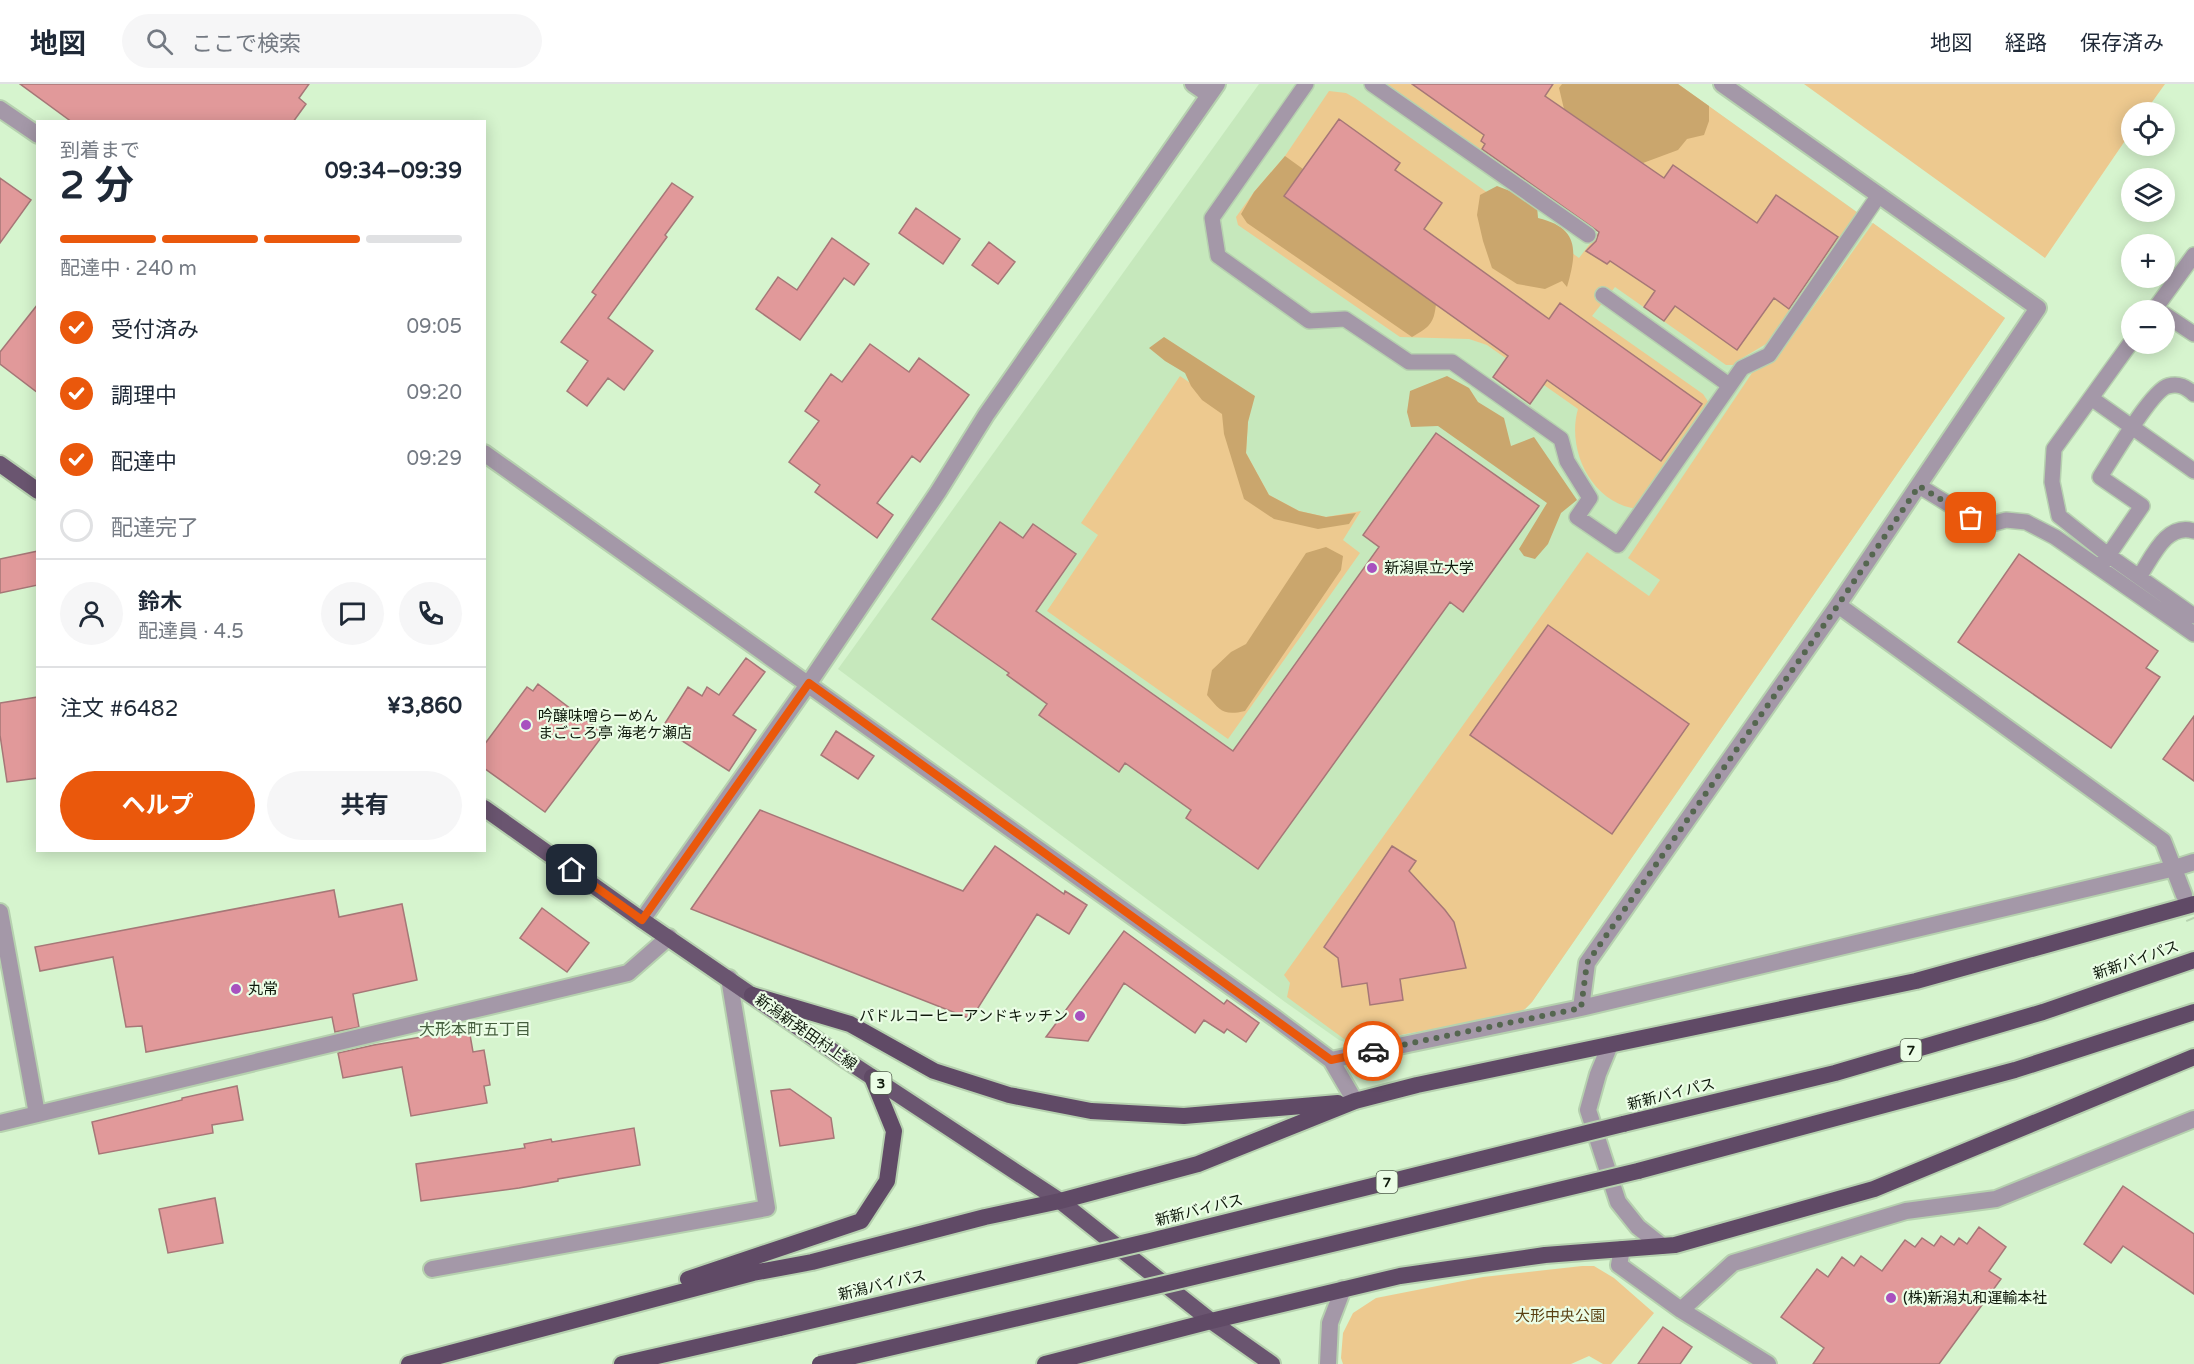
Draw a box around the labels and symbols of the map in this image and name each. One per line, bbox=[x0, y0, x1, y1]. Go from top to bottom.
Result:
pin bbox=[1945, 492, 1996, 543]
place label: 新潟県立大学 bbox=[1384, 559, 1474, 577]
marker: 新潟県立大学 bbox=[1365, 561, 1379, 575]
place label: 吟醸味噌らーめん まごころ亭 海老ケ瀬店 bbox=[538, 707, 692, 742]
marker: 吟醸味噌らーめん まごころ亭 海老ケ瀬店 bbox=[519, 718, 533, 732]
pin bbox=[546, 844, 597, 895]
street label: 新新バイパス bbox=[2091, 937, 2181, 983]
place label: 丸常 bbox=[248, 980, 278, 998]
marker: 丸常 bbox=[229, 982, 243, 996]
street label: 新潟新発田村上線 bbox=[752, 990, 860, 1074]
place label: パドルコーヒーアンドキッチン bbox=[859, 1007, 1068, 1025]
marker: パドルコーヒーアンドキッチン bbox=[1073, 1009, 1087, 1023]
district label: 大形本町五丁目 bbox=[419, 1020, 531, 1040]
courier bbox=[1343, 1021, 1403, 1081]
road number: 7 bbox=[1900, 1039, 1922, 1061]
road number: 3 bbox=[870, 1072, 892, 1094]
street label: 新新バイパス bbox=[1625, 1074, 1717, 1114]
road number: 7 bbox=[1376, 1171, 1398, 1193]
street label: 新新バイパス bbox=[1153, 1190, 1245, 1230]
street label: 新潟バイパス bbox=[836, 1266, 928, 1304]
place label: (株)新潟丸和運輸本社 bbox=[1903, 1289, 2047, 1307]
marker: (株)新潟丸和運輸本社 bbox=[1884, 1291, 1898, 1305]
park label: 大形中央公園 bbox=[1515, 1307, 1605, 1325]

